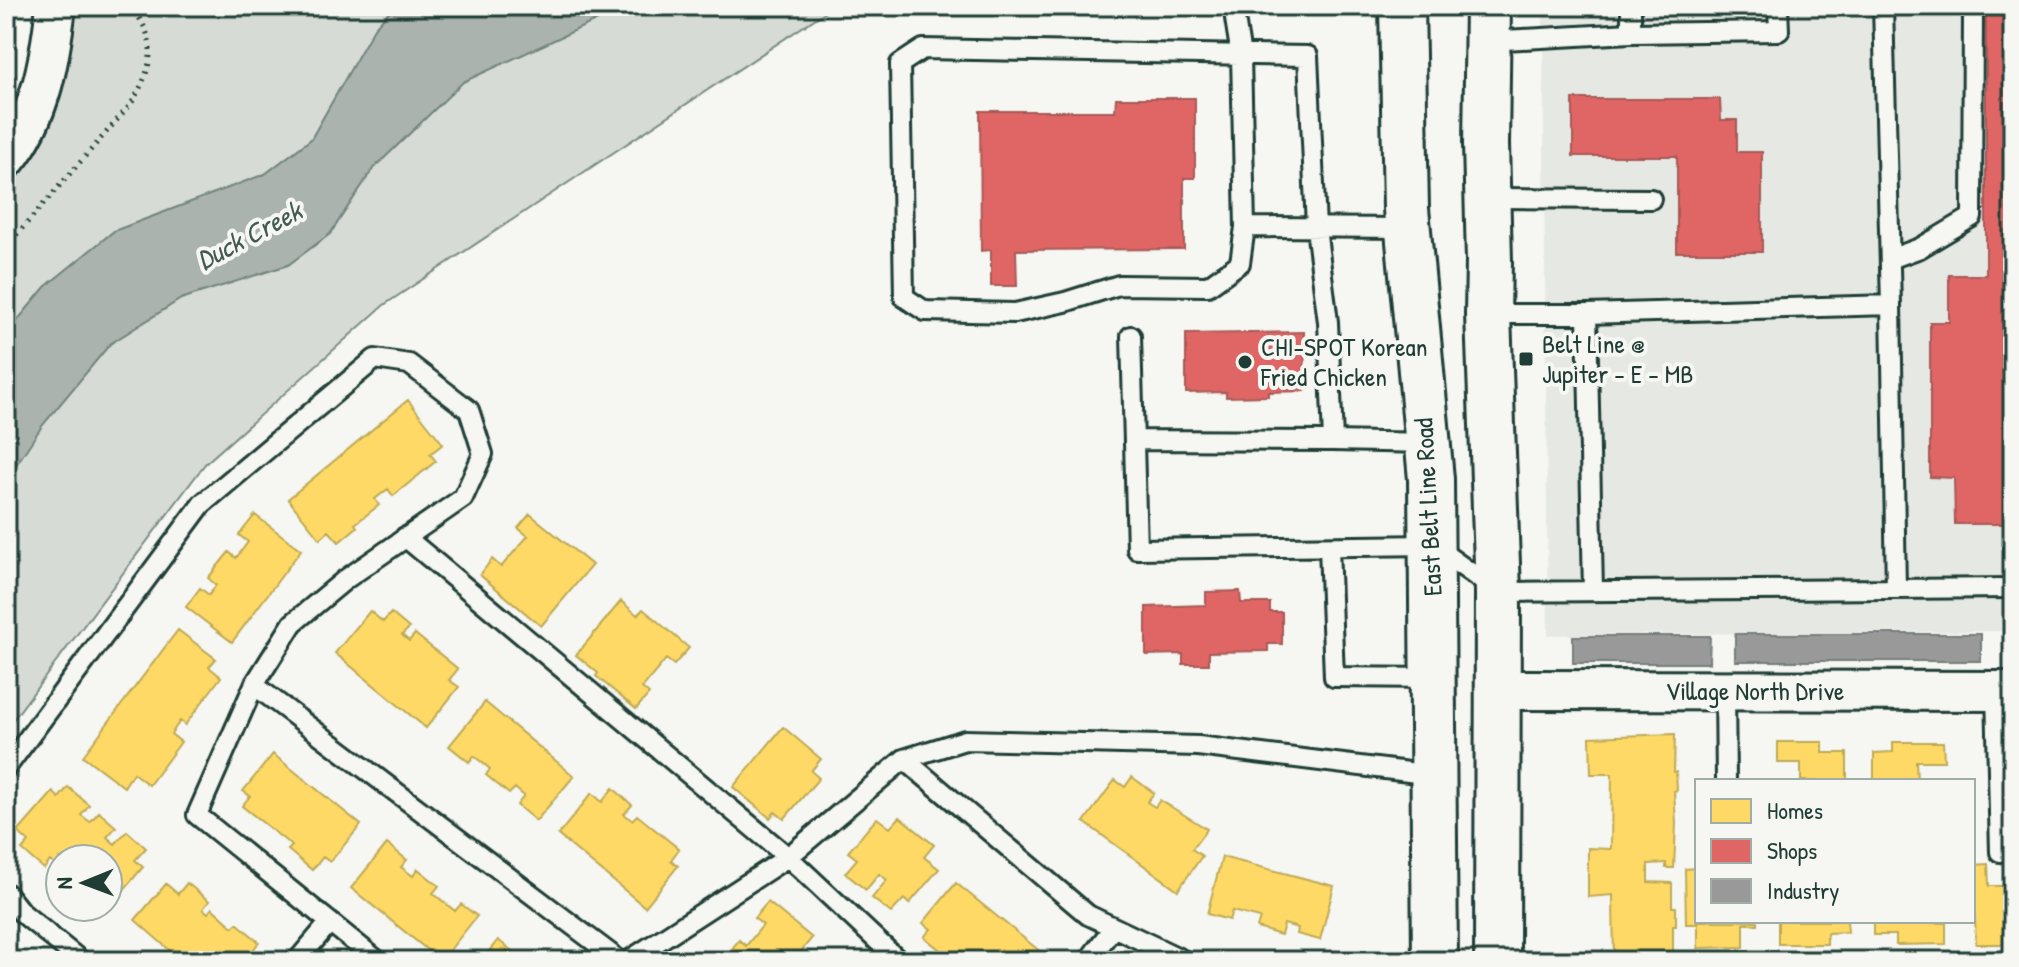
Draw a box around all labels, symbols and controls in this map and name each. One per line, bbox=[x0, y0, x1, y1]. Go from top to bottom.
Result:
water label: Duck Creek bbox=[190, 190, 310, 278]
place label: Belt Line @ Jupiter - E - MB bbox=[1542, 326, 1693, 391]
place label: CHI-SPOT Korean Fried Chicken bbox=[1260, 329, 1427, 394]
marker: Belt Line @ Jupiter - E - MB bbox=[1517, 350, 1535, 368]
marker: CHI-SPOT Korean Fried Chicken bbox=[1236, 353, 1254, 371]
street label: East Belt Line Road bbox=[1405, 417, 1450, 597]
street label: Village North Drive bbox=[1666, 673, 1844, 708]
legend bbox=[1695, 779, 1975, 923]
text: Homes bbox=[1767, 794, 1823, 826]
text: Shops bbox=[1767, 834, 1817, 866]
north arrow bbox=[44, 843, 124, 923]
text: Industry bbox=[1767, 874, 1839, 906]
text: N bbox=[49, 877, 79, 889]

